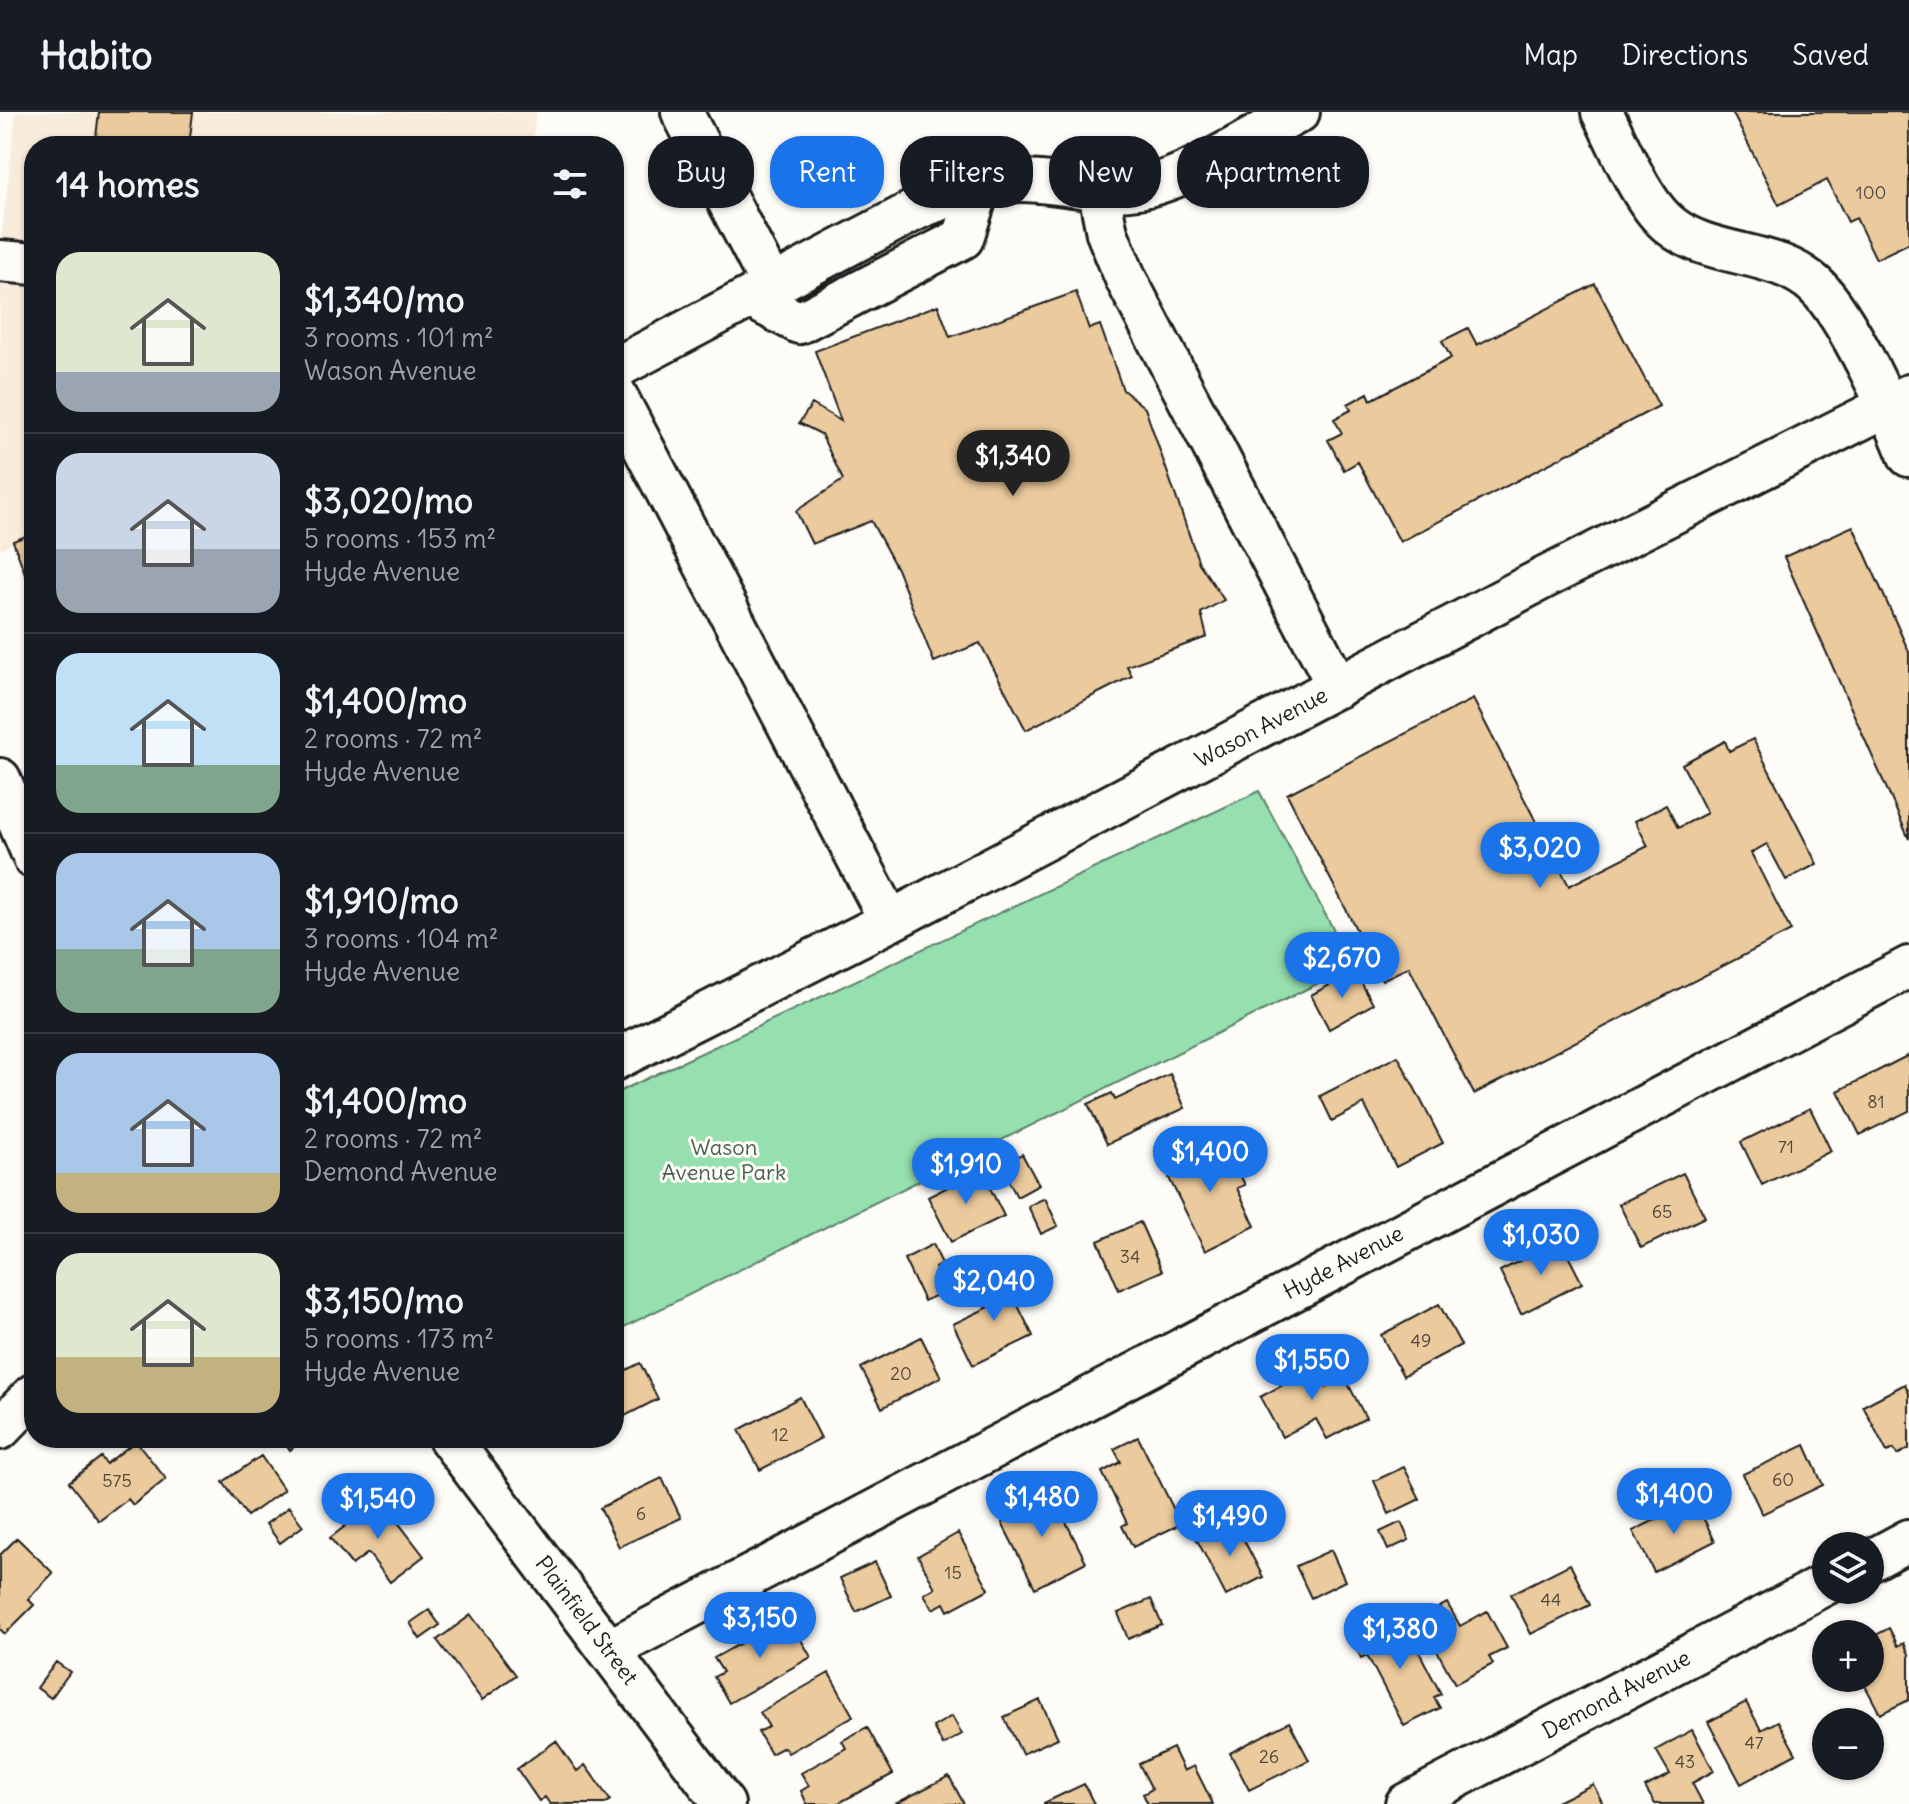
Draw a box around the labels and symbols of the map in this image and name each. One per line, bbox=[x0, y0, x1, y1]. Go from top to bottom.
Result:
house number: 100 bbox=[1856, 181, 1886, 204]
pin: $1,340 bbox=[948, 430, 1078, 498]
street label: Wason Avenue bbox=[1190, 680, 1332, 774]
pin: $3,020 bbox=[1475, 822, 1605, 890]
pin: $2,670 bbox=[1277, 932, 1407, 1000]
house number: 81 bbox=[1867, 1090, 1885, 1113]
pin: $1,400 bbox=[1145, 1126, 1275, 1194]
park label: Wason Avenue Park bbox=[662, 1133, 786, 1186]
house number: 71 bbox=[1778, 1135, 1794, 1158]
pin: $1,910 bbox=[901, 1138, 1031, 1206]
house number: 65 bbox=[1652, 1200, 1672, 1223]
pin: $1,030 bbox=[1476, 1209, 1606, 1277]
street label: Hyde Avenue bbox=[1278, 1219, 1408, 1305]
house number: 34 bbox=[1120, 1245, 1140, 1268]
pin: $2,040 bbox=[929, 1255, 1059, 1323]
house number: 49 bbox=[1411, 1329, 1431, 1352]
pin: $1,550 bbox=[1247, 1334, 1377, 1402]
house number: 20 bbox=[890, 1362, 912, 1385]
house number: 12 bbox=[771, 1423, 789, 1446]
pin: $1,400 bbox=[1609, 1468, 1739, 1536]
house number: 60 bbox=[1772, 1468, 1794, 1491]
house number: 575 bbox=[102, 1469, 132, 1492]
pin: $1,480 bbox=[977, 1471, 1107, 1539]
pin: $1,540 bbox=[313, 1473, 443, 1541]
pin: $1,490 bbox=[1165, 1490, 1295, 1558]
house number: 6 bbox=[636, 1502, 646, 1525]
street label: Plainfield Street bbox=[529, 1550, 645, 1690]
house number: 15 bbox=[944, 1561, 962, 1584]
house number: 44 bbox=[1541, 1588, 1561, 1611]
pin: $3,150 bbox=[695, 1592, 825, 1660]
pin: $1,380 bbox=[1335, 1603, 1465, 1671]
street label: Demond Avenue bbox=[1537, 1643, 1695, 1745]
house number: 47 bbox=[1744, 1731, 1764, 1754]
house number: 26 bbox=[1259, 1745, 1279, 1768]
house number: 43 bbox=[1675, 1750, 1695, 1773]

